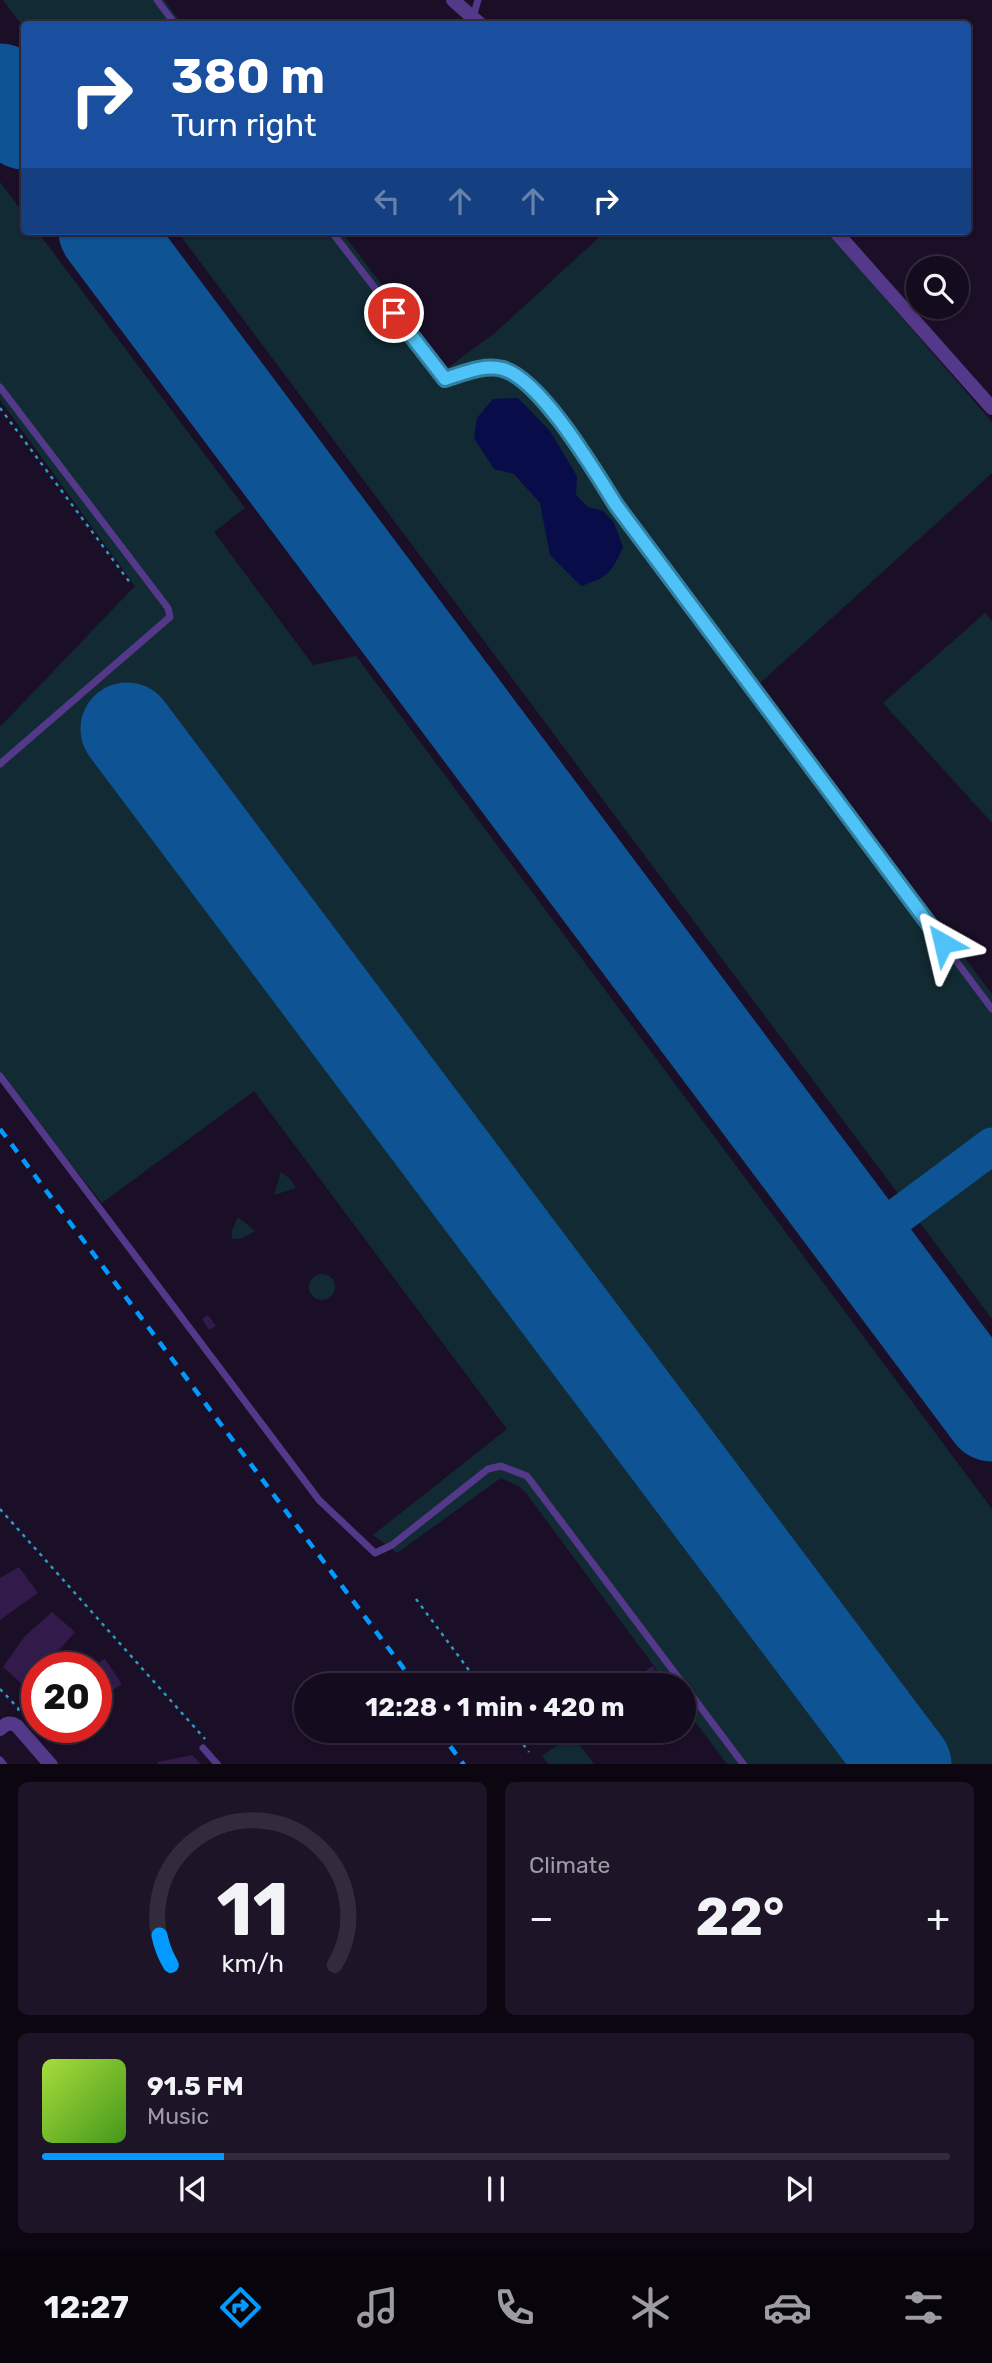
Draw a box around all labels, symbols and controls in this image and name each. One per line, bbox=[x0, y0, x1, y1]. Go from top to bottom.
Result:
text: 380 m bbox=[171, 47, 325, 105]
icon: right bbox=[56, 49, 147, 140]
text: Turn right bbox=[171, 106, 316, 144]
icon: left bbox=[368, 182, 406, 220]
icon: ahead bbox=[441, 182, 479, 220]
icon: ahead bbox=[514, 182, 552, 220]
icon: right bbox=[587, 182, 625, 220]
map controls bbox=[906, 256, 969, 319]
button: search bbox=[906, 256, 969, 319]
pin bbox=[364, 283, 424, 343]
icon: arrive bbox=[375, 294, 413, 332]
position arrow bbox=[906, 906, 980, 980]
speed limit sign: 20 bbox=[21, 1652, 112, 1743]
text: 12:28 · 1 min · 420 m bbox=[365, 1692, 625, 1723]
text: Climate bbox=[529, 1851, 610, 1879]
text: 11 bbox=[216, 1867, 289, 1953]
text: 22° bbox=[696, 1886, 785, 1948]
text: − bbox=[529, 1895, 554, 1941]
text: + bbox=[926, 1895, 950, 1941]
text: km/h bbox=[221, 1948, 284, 1977]
text: 91.5 FM bbox=[147, 2071, 244, 2102]
text: Music bbox=[147, 2102, 209, 2130]
icon: previous bbox=[174, 2170, 212, 2208]
icon: pause bbox=[477, 2170, 515, 2208]
icon: next bbox=[780, 2170, 818, 2208]
icon: directions bbox=[216, 2283, 265, 2332]
icon: music bbox=[353, 2283, 402, 2332]
icon: phone bbox=[490, 2283, 539, 2332]
icon: climate bbox=[626, 2283, 675, 2332]
icon: car bbox=[763, 2283, 812, 2332]
icon: filters bbox=[899, 2283, 948, 2332]
text: 12:27 bbox=[44, 2288, 129, 2326]

